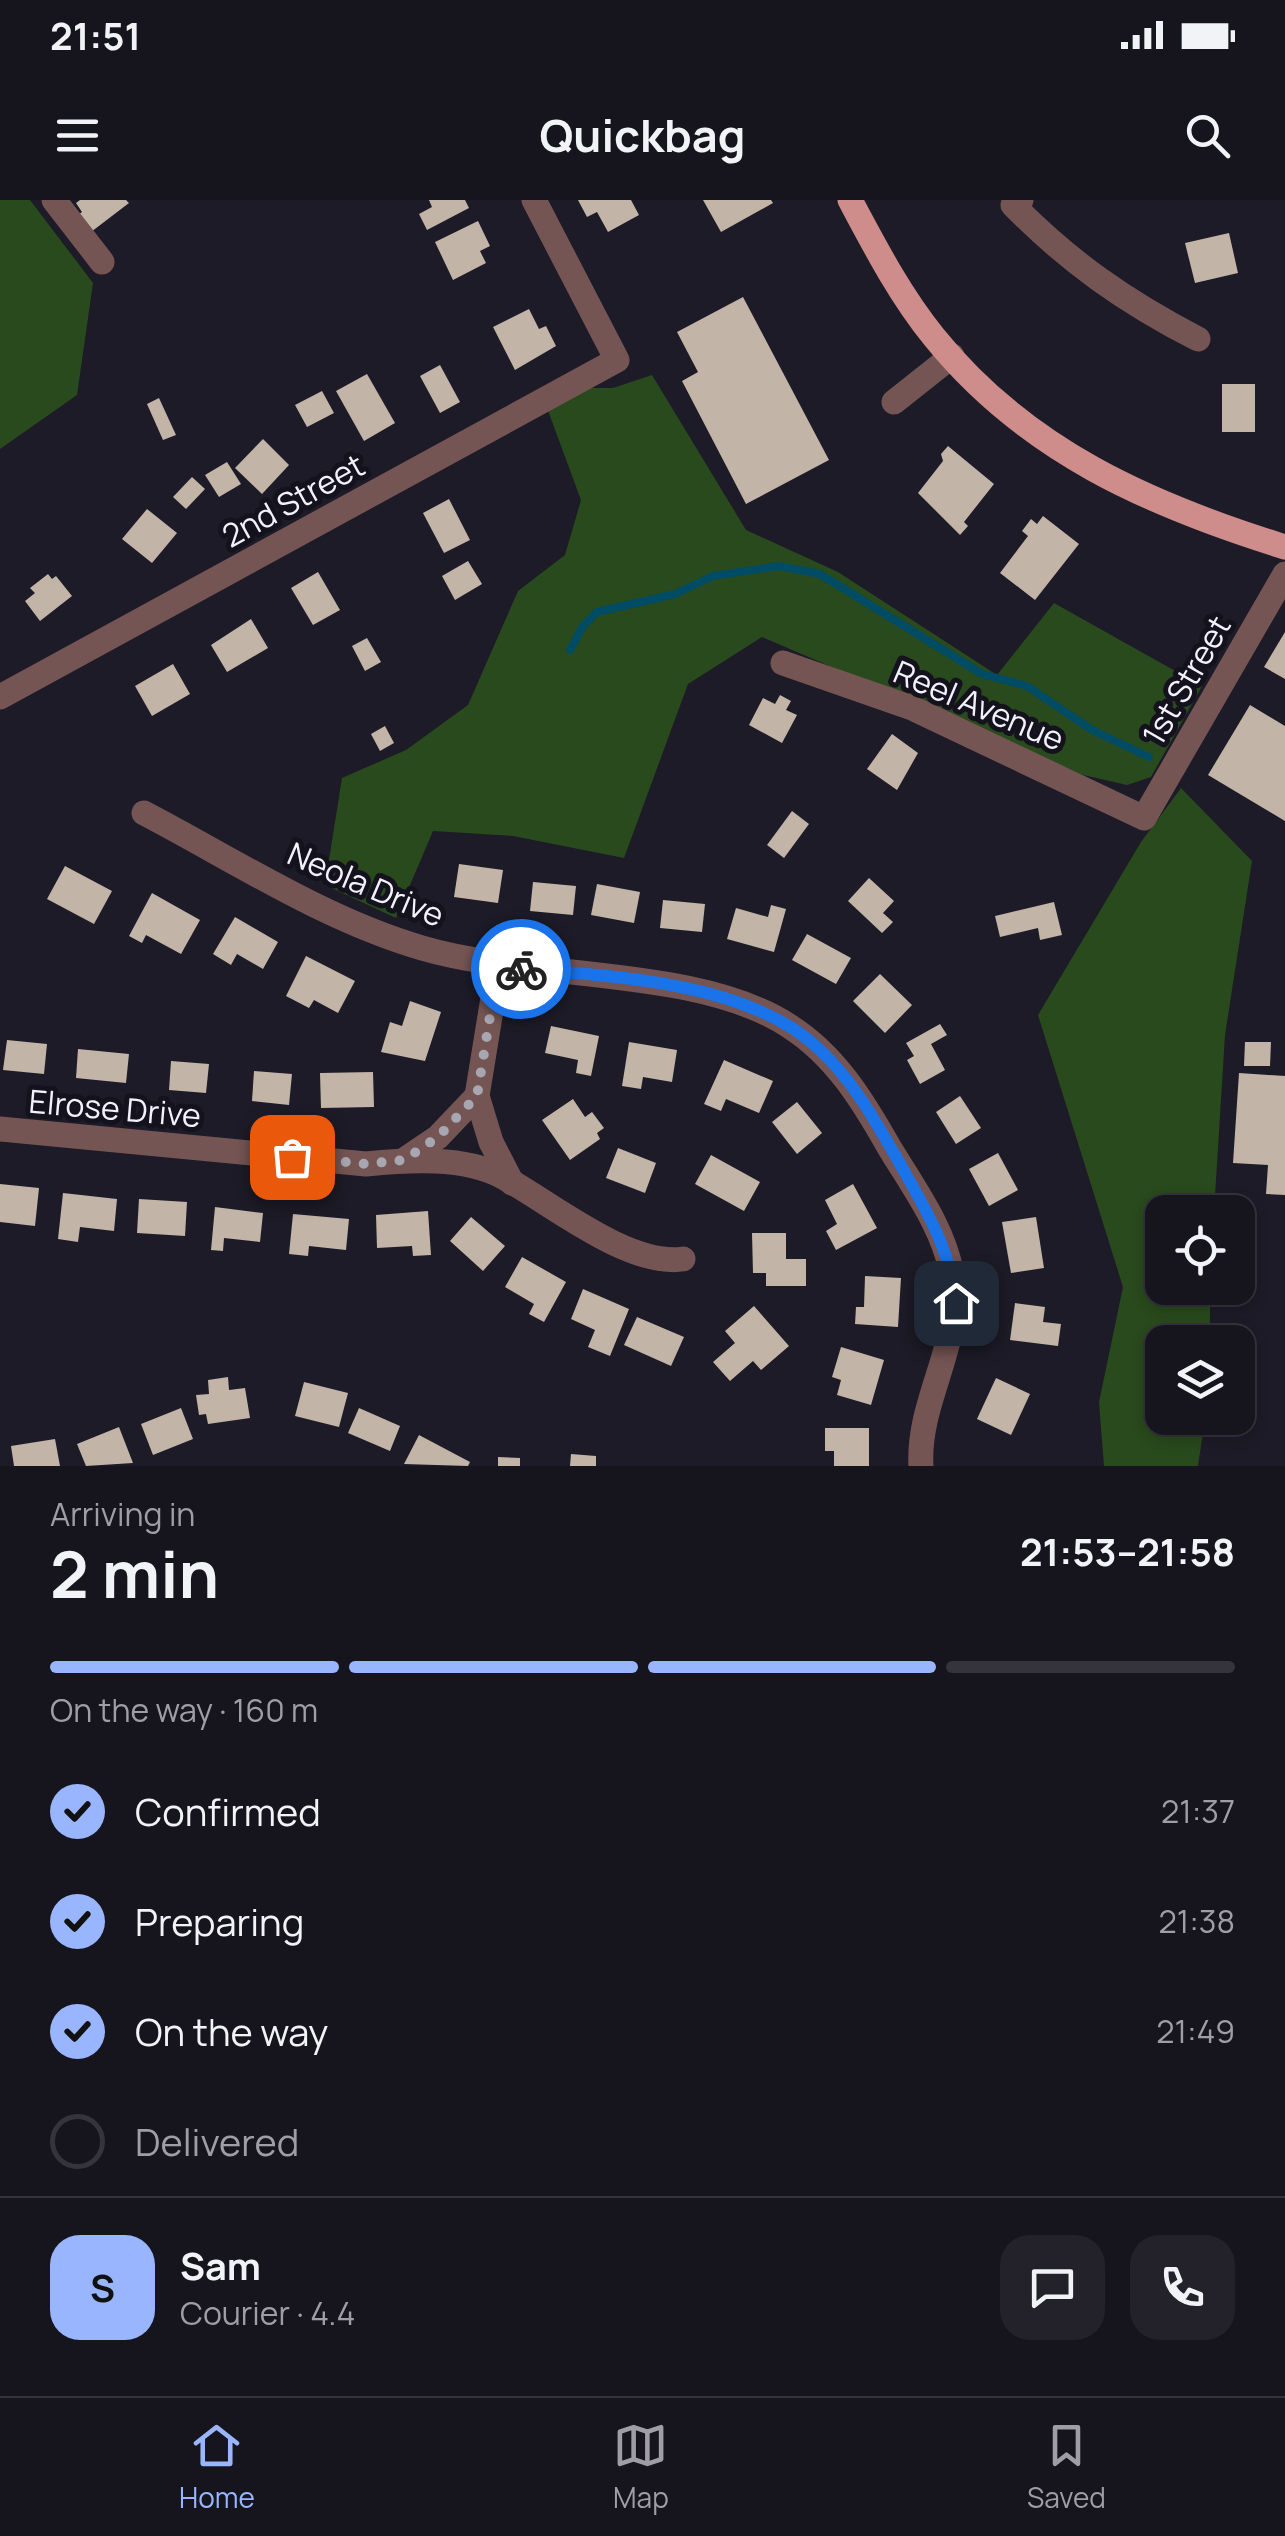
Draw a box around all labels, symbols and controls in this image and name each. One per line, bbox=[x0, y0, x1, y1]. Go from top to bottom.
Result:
text: 21:51 bbox=[50, 9, 141, 61]
text: Quickbag bbox=[540, 104, 745, 166]
icon: menu bbox=[50, 108, 105, 163]
icon: search bbox=[1180, 108, 1235, 163]
street label: 2nd Street bbox=[214, 443, 372, 557]
street label: 1st Street bbox=[1131, 607, 1241, 753]
street label: Reel Avenue bbox=[887, 649, 1071, 761]
street label: Neola Drive bbox=[281, 831, 451, 937]
courier bbox=[471, 919, 571, 1019]
icon: bike bbox=[494, 942, 549, 997]
street label: Elrose Drive bbox=[27, 1079, 203, 1137]
pin bbox=[250, 1115, 335, 1200]
icon: bag bbox=[265, 1130, 320, 1185]
map controls bbox=[1145, 1195, 1255, 1435]
button: locate bbox=[1145, 1195, 1255, 1305]
pin bbox=[914, 1261, 999, 1346]
icon: home bbox=[929, 1276, 984, 1331]
button: layers bbox=[1145, 1325, 1255, 1435]
text: Arriving in bbox=[50, 1492, 195, 1536]
text: 21:53–21:58 bbox=[1020, 1525, 1235, 1577]
text: 2 min bbox=[50, 1529, 219, 1618]
text: On the way · 160 m bbox=[50, 1688, 318, 1732]
icon: check bbox=[50, 1784, 105, 1839]
text: Confirmed bbox=[135, 1785, 321, 1837]
text: 21:37 bbox=[1161, 1789, 1235, 1833]
icon: check bbox=[50, 1894, 105, 1949]
text: Preparing bbox=[135, 1895, 304, 1947]
text: 21:38 bbox=[1158, 1899, 1235, 1943]
icon: check bbox=[50, 2004, 105, 2059]
text: On the way bbox=[135, 2005, 328, 2057]
text: 21:49 bbox=[1156, 2009, 1235, 2053]
text: Delivered bbox=[135, 2115, 299, 2167]
button: chat bbox=[1000, 2235, 1105, 2340]
button: phone bbox=[1130, 2235, 1235, 2340]
text: Sam bbox=[180, 2239, 261, 2291]
text: S bbox=[90, 2261, 115, 2313]
text: Courier · 4.4 bbox=[180, 2291, 355, 2335]
tab: Home bbox=[179, 2418, 255, 2516]
tab: Map bbox=[613, 2418, 669, 2516]
tab: Saved bbox=[1027, 2418, 1106, 2516]

